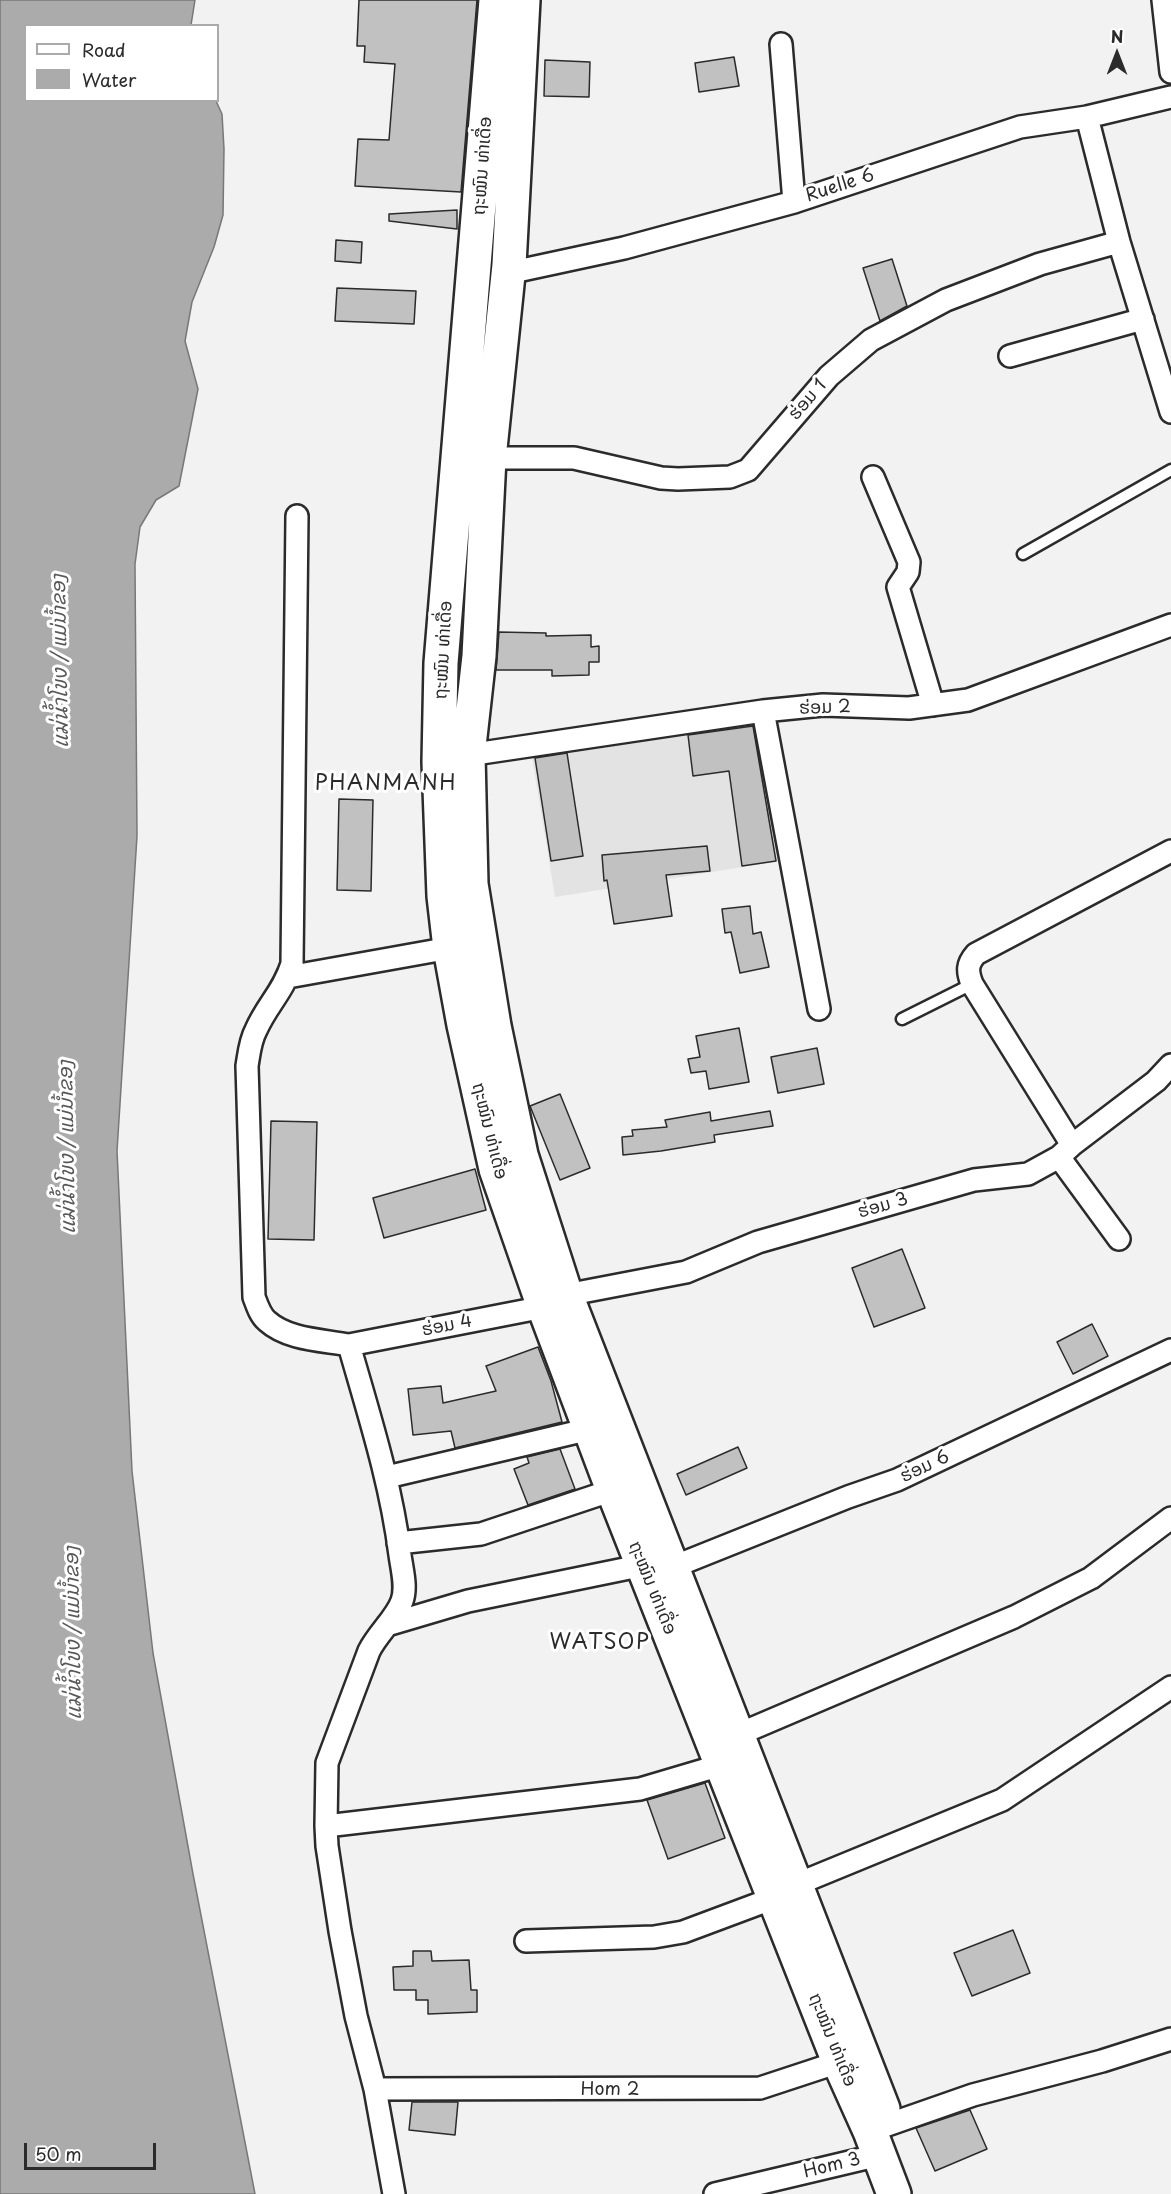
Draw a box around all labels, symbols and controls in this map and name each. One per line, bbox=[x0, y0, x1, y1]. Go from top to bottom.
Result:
legend bbox=[24, 24, 219, 102]
north arrow bbox=[1087, 24, 1147, 84]
text: N bbox=[1111, 24, 1123, 48]
text: Road bbox=[82, 36, 126, 63]
text: Water bbox=[82, 66, 136, 93]
street label: ຖະໝົນ ທ່າເດື່ອ bbox=[469, 116, 497, 216]
street label: Ruelle 6 bbox=[803, 165, 877, 207]
street label: ຮ່ອມ 1 bbox=[784, 375, 832, 425]
water label: แม่น้ำโขง / ແມ່ນ້ຳຂອງ bbox=[47, 574, 75, 748]
street label: ຖະໝົນ ທ່າເດື່ອ bbox=[431, 600, 457, 700]
street label: ຮ່ອມ 2 bbox=[799, 696, 851, 720]
district label: PHANMANH bbox=[314, 771, 458, 797]
water label: แม่น้ำโขง / ແມ່ນ້ຳຂອງ bbox=[54, 1060, 82, 1234]
street label: ຖະໝົນ ທ່າເດື່ອ bbox=[467, 1080, 511, 1182]
street label: ຮ່ອມ 3 bbox=[856, 1189, 910, 1223]
street label: ຮ່ອມ 4 bbox=[420, 1311, 474, 1341]
street label: ຮ່ອມ 6 bbox=[897, 1446, 953, 1488]
street label: ຖະໝົນ ທ່າເດື່ອ bbox=[623, 1538, 681, 1638]
water label: แม่น้ำโขง / ແມ່ນ້ຳຂອງ bbox=[60, 1546, 88, 1720]
district label: WATSOP bbox=[550, 1630, 650, 1656]
street label: ຖະໝົນ ທ່າເດື່ອ bbox=[803, 1990, 861, 2090]
street label: Hom 2 bbox=[581, 2079, 639, 2101]
scale bar bbox=[27, 2131, 159, 2169]
text: 50 m bbox=[35, 2140, 82, 2167]
street label: Hom 3 bbox=[801, 2149, 863, 2183]

